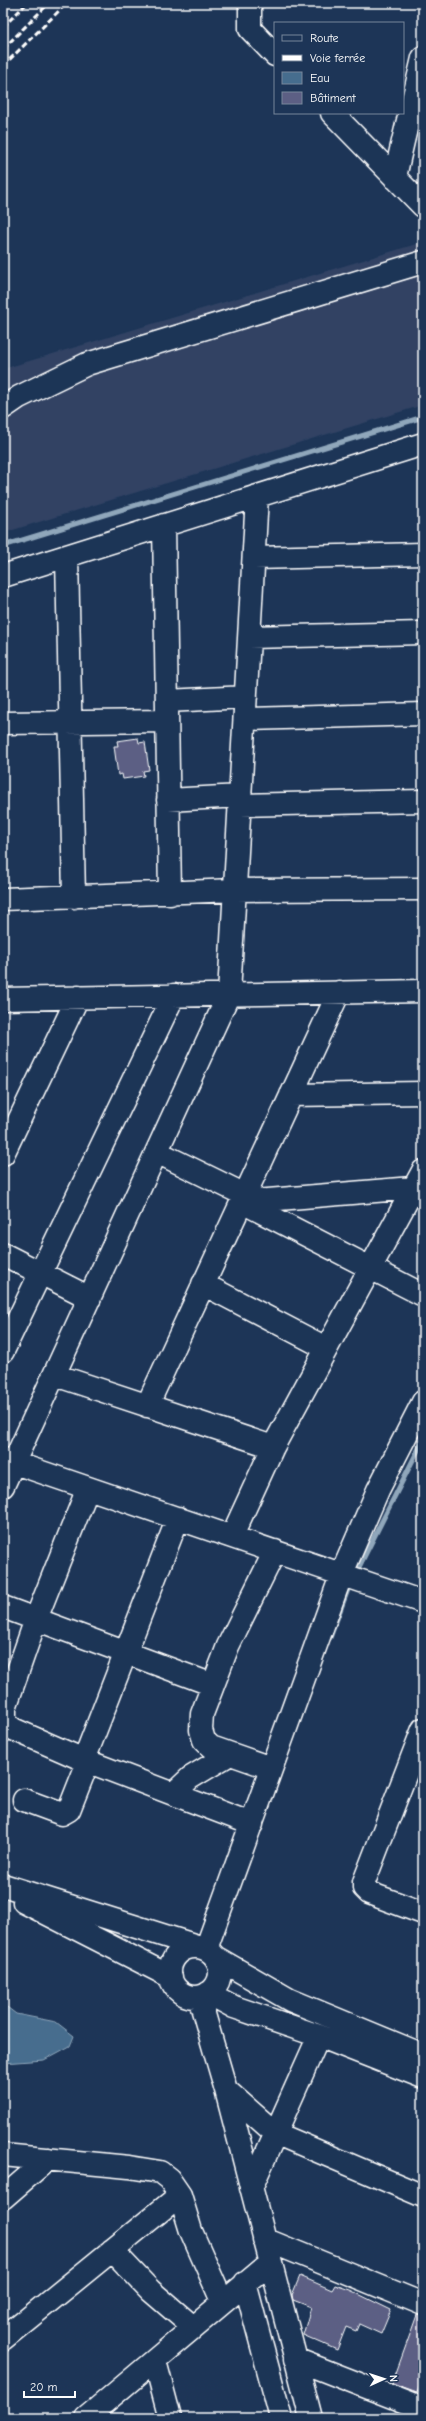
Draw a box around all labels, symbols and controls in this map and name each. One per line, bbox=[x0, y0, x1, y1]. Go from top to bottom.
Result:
legend bbox=[274, 22, 404, 114]
text: Route bbox=[310, 31, 339, 45]
text: Voie ferrée bbox=[310, 51, 365, 65]
text: Eau bbox=[310, 71, 330, 85]
text: Bâtiment bbox=[310, 91, 356, 105]
north arrow bbox=[364, 2359, 404, 2399]
scale bar bbox=[24, 2373, 75, 2399]
text: N bbox=[387, 2375, 400, 2382]
text: 20 m bbox=[30, 2380, 58, 2394]

